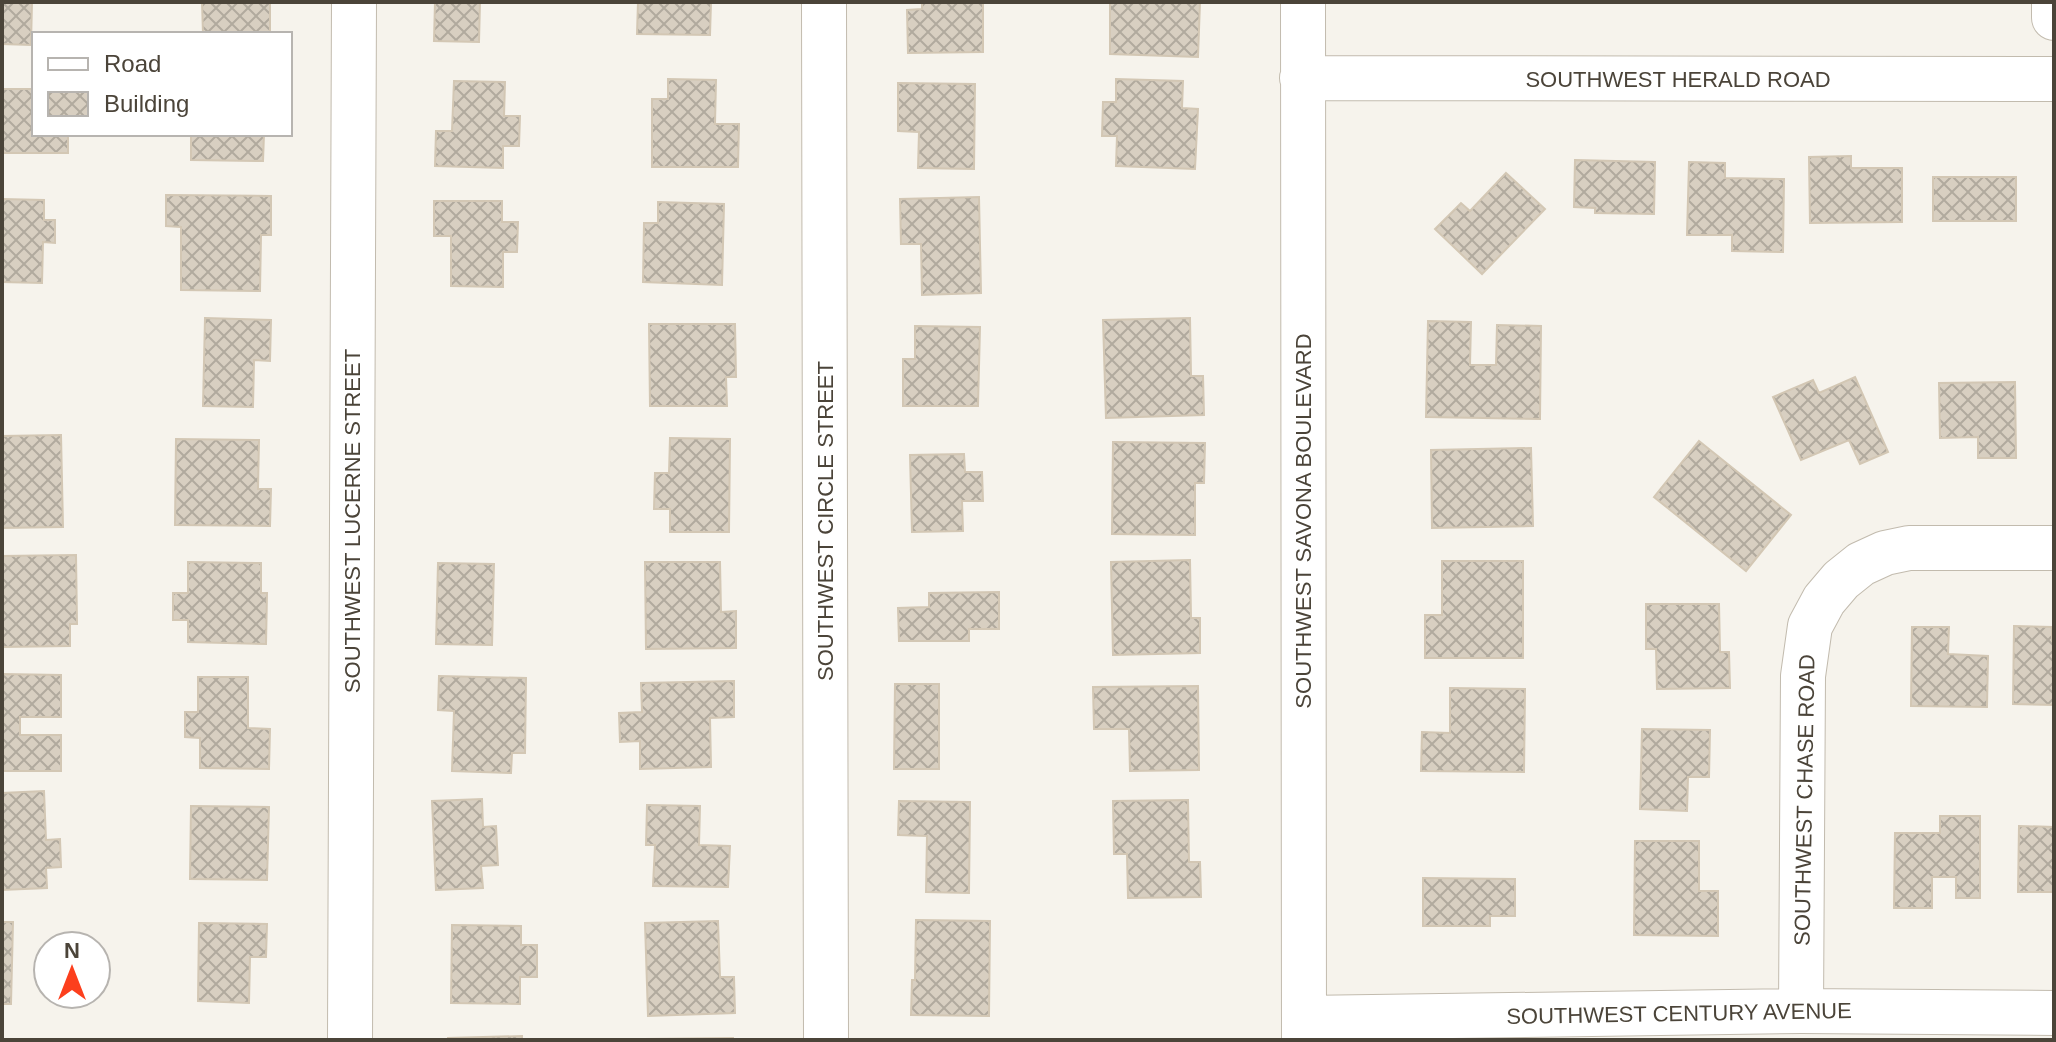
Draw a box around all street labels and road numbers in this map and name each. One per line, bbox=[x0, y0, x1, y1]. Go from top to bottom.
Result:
street label: SOUTHWEST HERALD ROAD bbox=[1525, 67, 1831, 92]
street label: SOUTHWEST SAVONA BOULEVARD bbox=[1291, 333, 1316, 709]
street label: SOUTHWEST LUCERNE STREET bbox=[340, 349, 365, 693]
street label: SOUTHWEST CIRCLE STREET bbox=[813, 361, 838, 681]
street label: SOUTHWEST CHASE ROAD bbox=[1789, 654, 1820, 946]
street label: SOUTHWEST CENTURY AVENUE bbox=[1506, 998, 1852, 1029]

